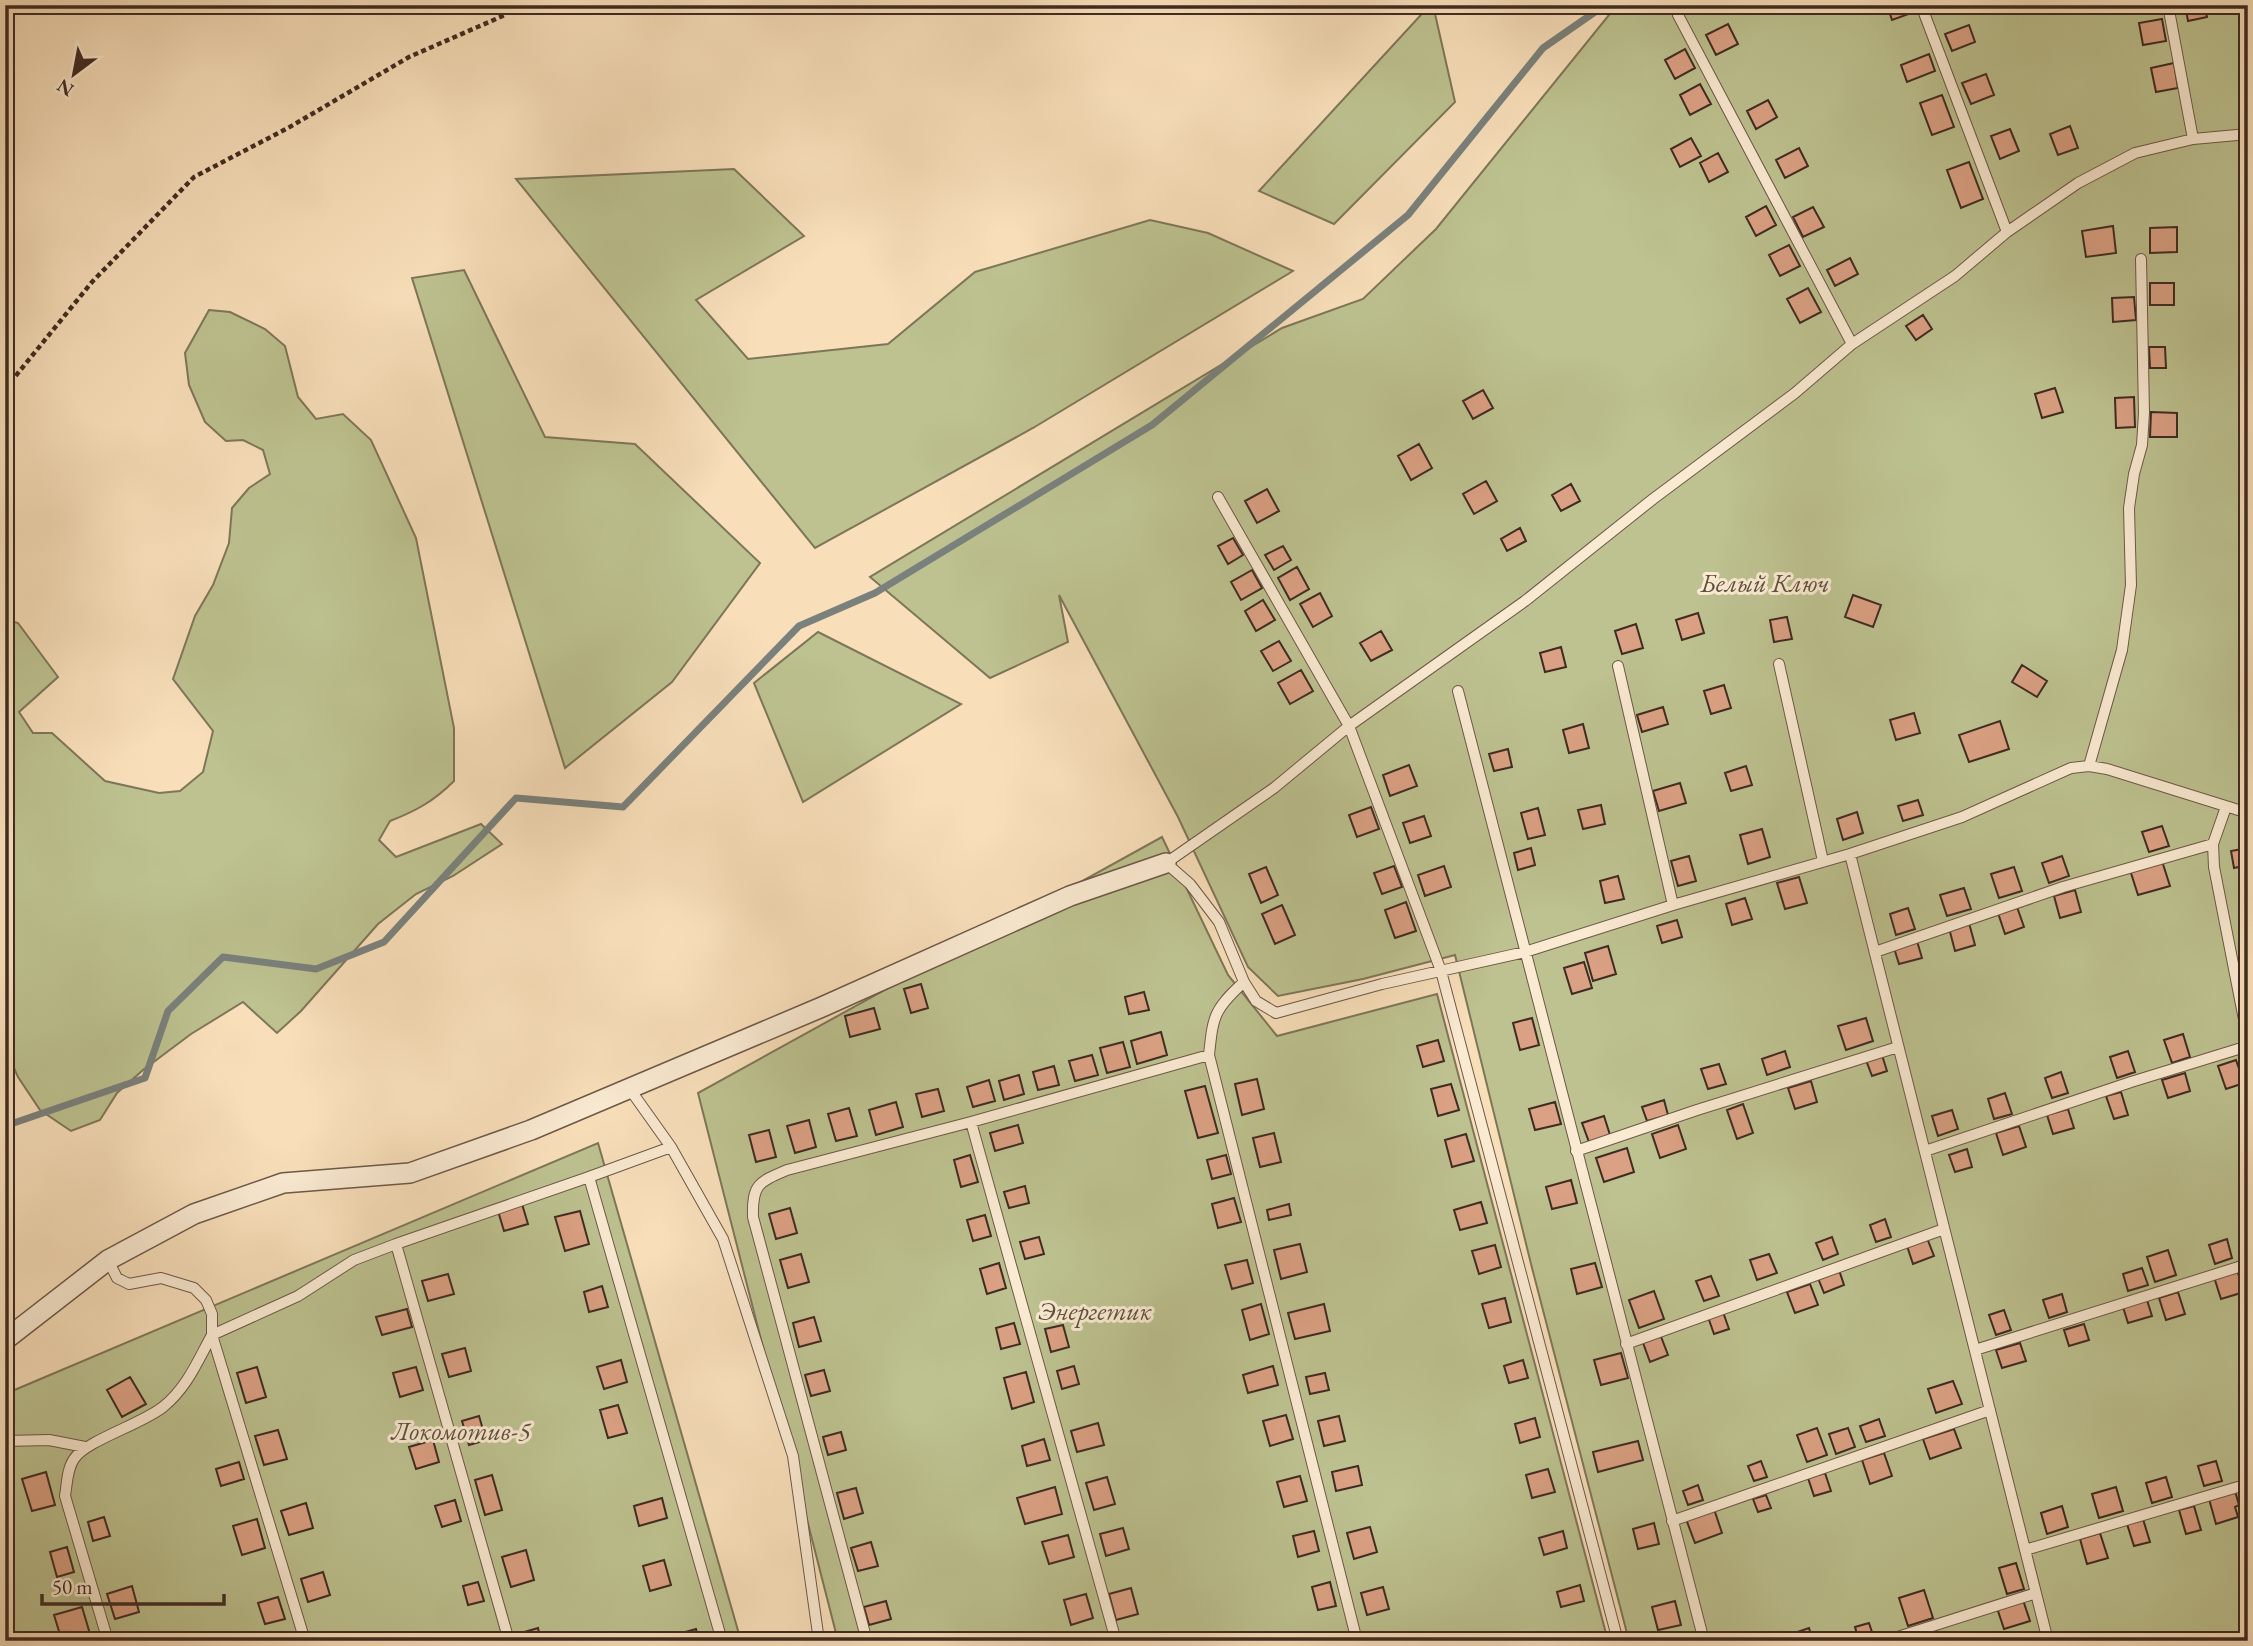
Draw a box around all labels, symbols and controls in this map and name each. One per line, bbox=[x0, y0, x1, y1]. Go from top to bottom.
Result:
north arrow bbox=[38, 38, 108, 108]
text: N bbox=[52, 73, 78, 103]
park label: Белый Ключ bbox=[1700, 566, 1829, 600]
park label: Энергетик bbox=[1038, 1294, 1152, 1328]
park label: Локомотив-5 bbox=[390, 1414, 532, 1448]
scale bar bbox=[42, 1562, 224, 1606]
text: 50 m bbox=[52, 1573, 93, 1600]

